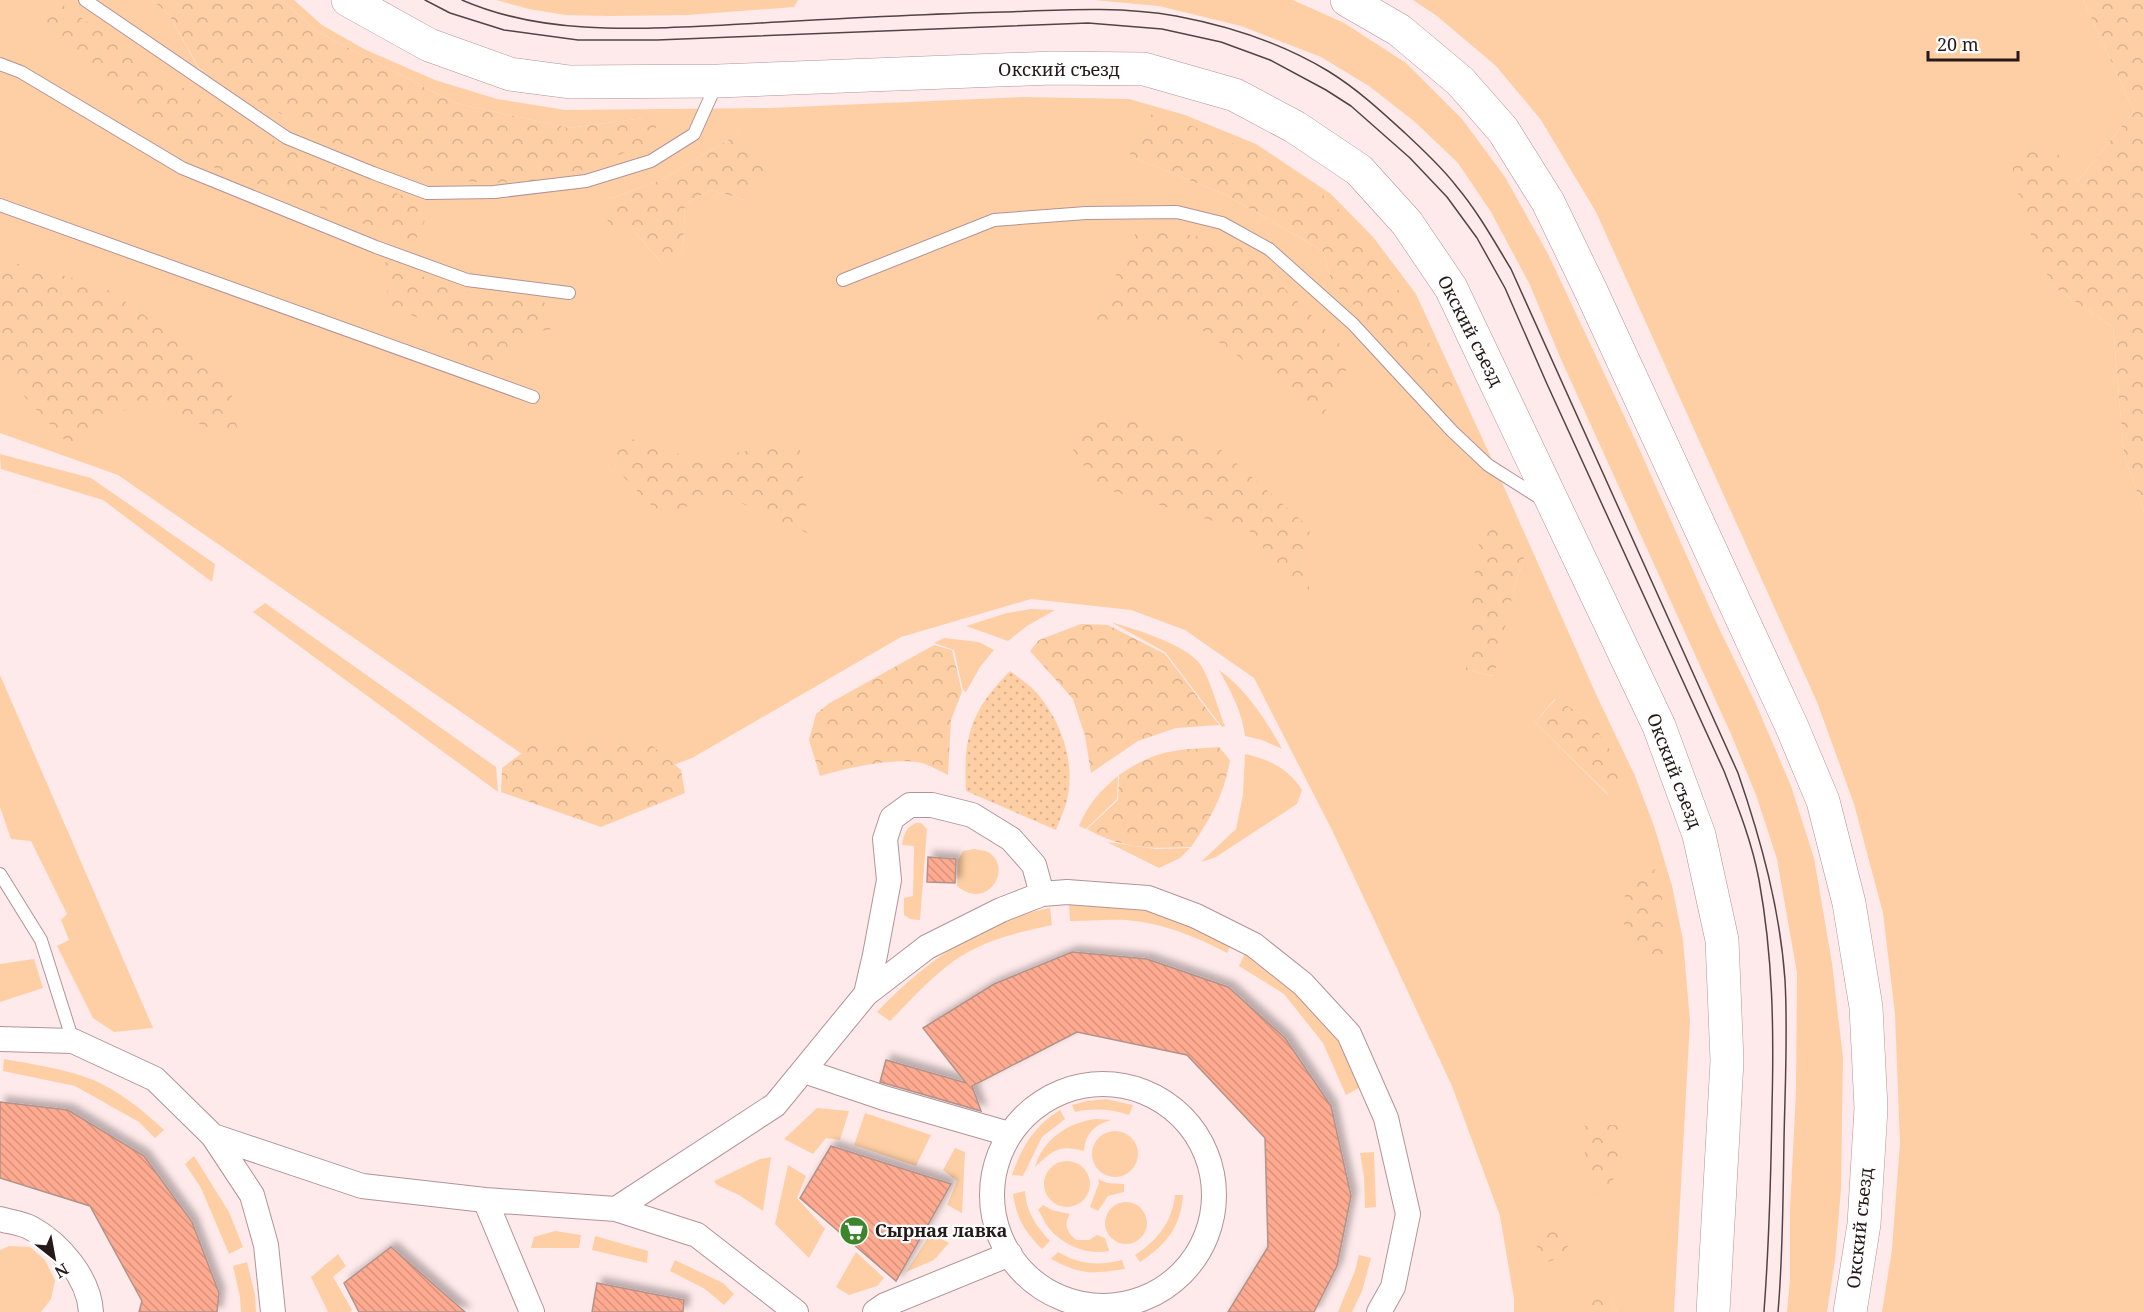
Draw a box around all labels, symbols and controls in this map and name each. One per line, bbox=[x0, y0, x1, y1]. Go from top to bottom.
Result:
scale bar bbox=[1928, 24, 2018, 62]
text: 20 m bbox=[1937, 32, 1979, 56]
street label: Окский съезд bbox=[998, 57, 1120, 81]
street label: Окский съезд bbox=[1433, 271, 1509, 390]
street label: Окский съезд bbox=[1642, 709, 1708, 832]
street label: Окский съезд bbox=[1841, 1166, 1877, 1290]
supermarket icon: Сырная лавка bbox=[838, 1215, 870, 1247]
place label: Сырная лавка bbox=[875, 1218, 1008, 1242]
north arrow bbox=[24, 1228, 84, 1288]
text: N bbox=[50, 1258, 73, 1284]

